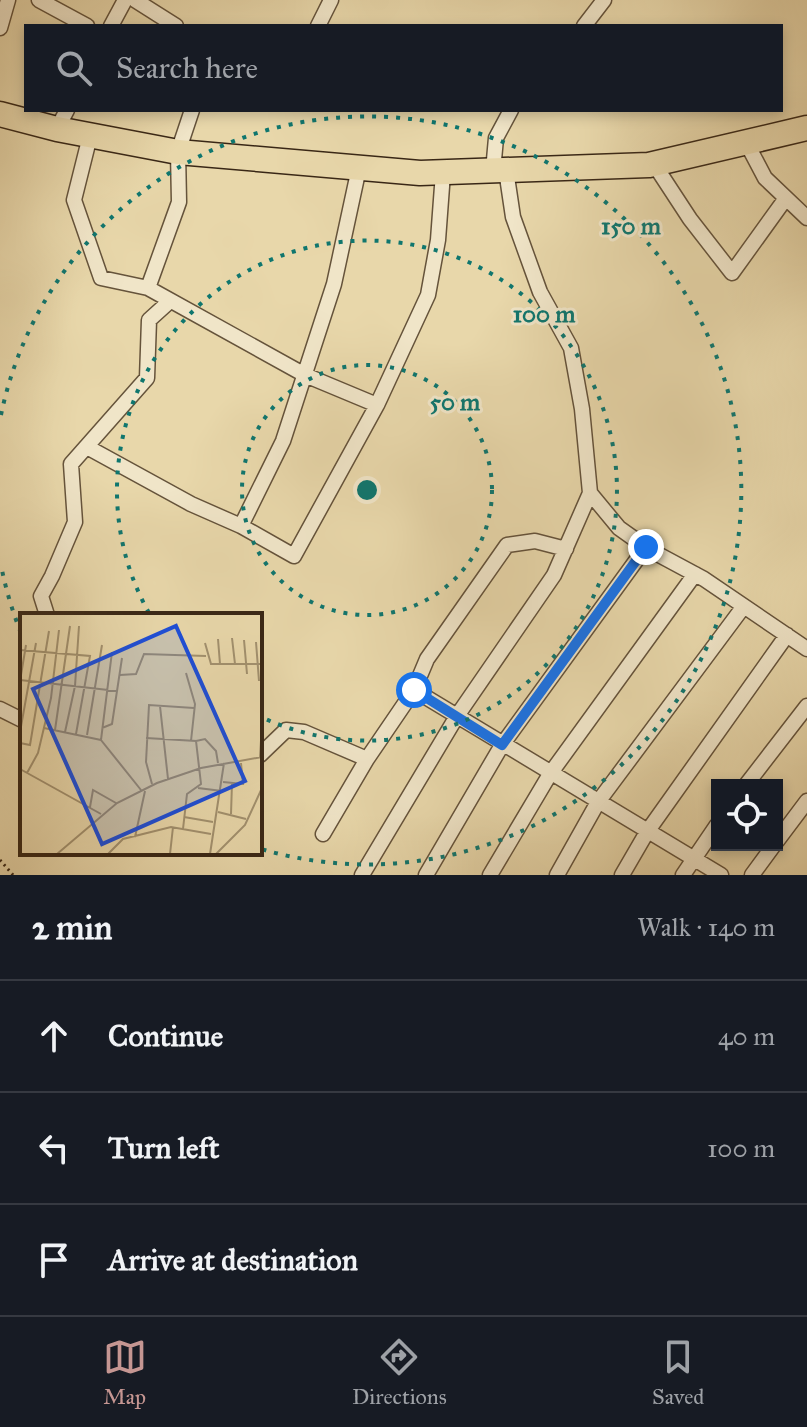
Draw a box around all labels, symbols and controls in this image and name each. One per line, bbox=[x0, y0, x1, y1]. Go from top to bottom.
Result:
search box bbox=[24, 24, 783, 112]
icon: search bbox=[52, 46, 96, 90]
text: Search here bbox=[116, 50, 258, 86]
text: 150 m bbox=[601, 211, 662, 241]
text: 100 m bbox=[513, 299, 576, 329]
text: 50 m bbox=[430, 387, 481, 417]
centre of rings bbox=[353, 476, 381, 504]
route end bbox=[628, 529, 664, 565]
inset map bbox=[20, 613, 262, 855]
route start bbox=[396, 672, 432, 708]
map controls bbox=[711, 779, 783, 851]
button: locate bbox=[711, 779, 783, 851]
text: 2 min bbox=[32, 907, 112, 948]
text: Walk · 140 m bbox=[637, 911, 775, 943]
icon: ahead bbox=[32, 1014, 76, 1058]
text: Continue bbox=[108, 1018, 223, 1054]
text: 40 m bbox=[718, 1020, 775, 1052]
icon: left bbox=[32, 1126, 76, 1170]
text: Turn left bbox=[108, 1130, 219, 1166]
text: 100 m bbox=[707, 1132, 775, 1164]
icon: arrive bbox=[32, 1238, 76, 1282]
text: Arrive at destination bbox=[108, 1242, 358, 1278]
tab: Map bbox=[103, 1335, 147, 1410]
tab: Directions bbox=[352, 1335, 447, 1410]
tab: Saved bbox=[652, 1335, 704, 1410]

